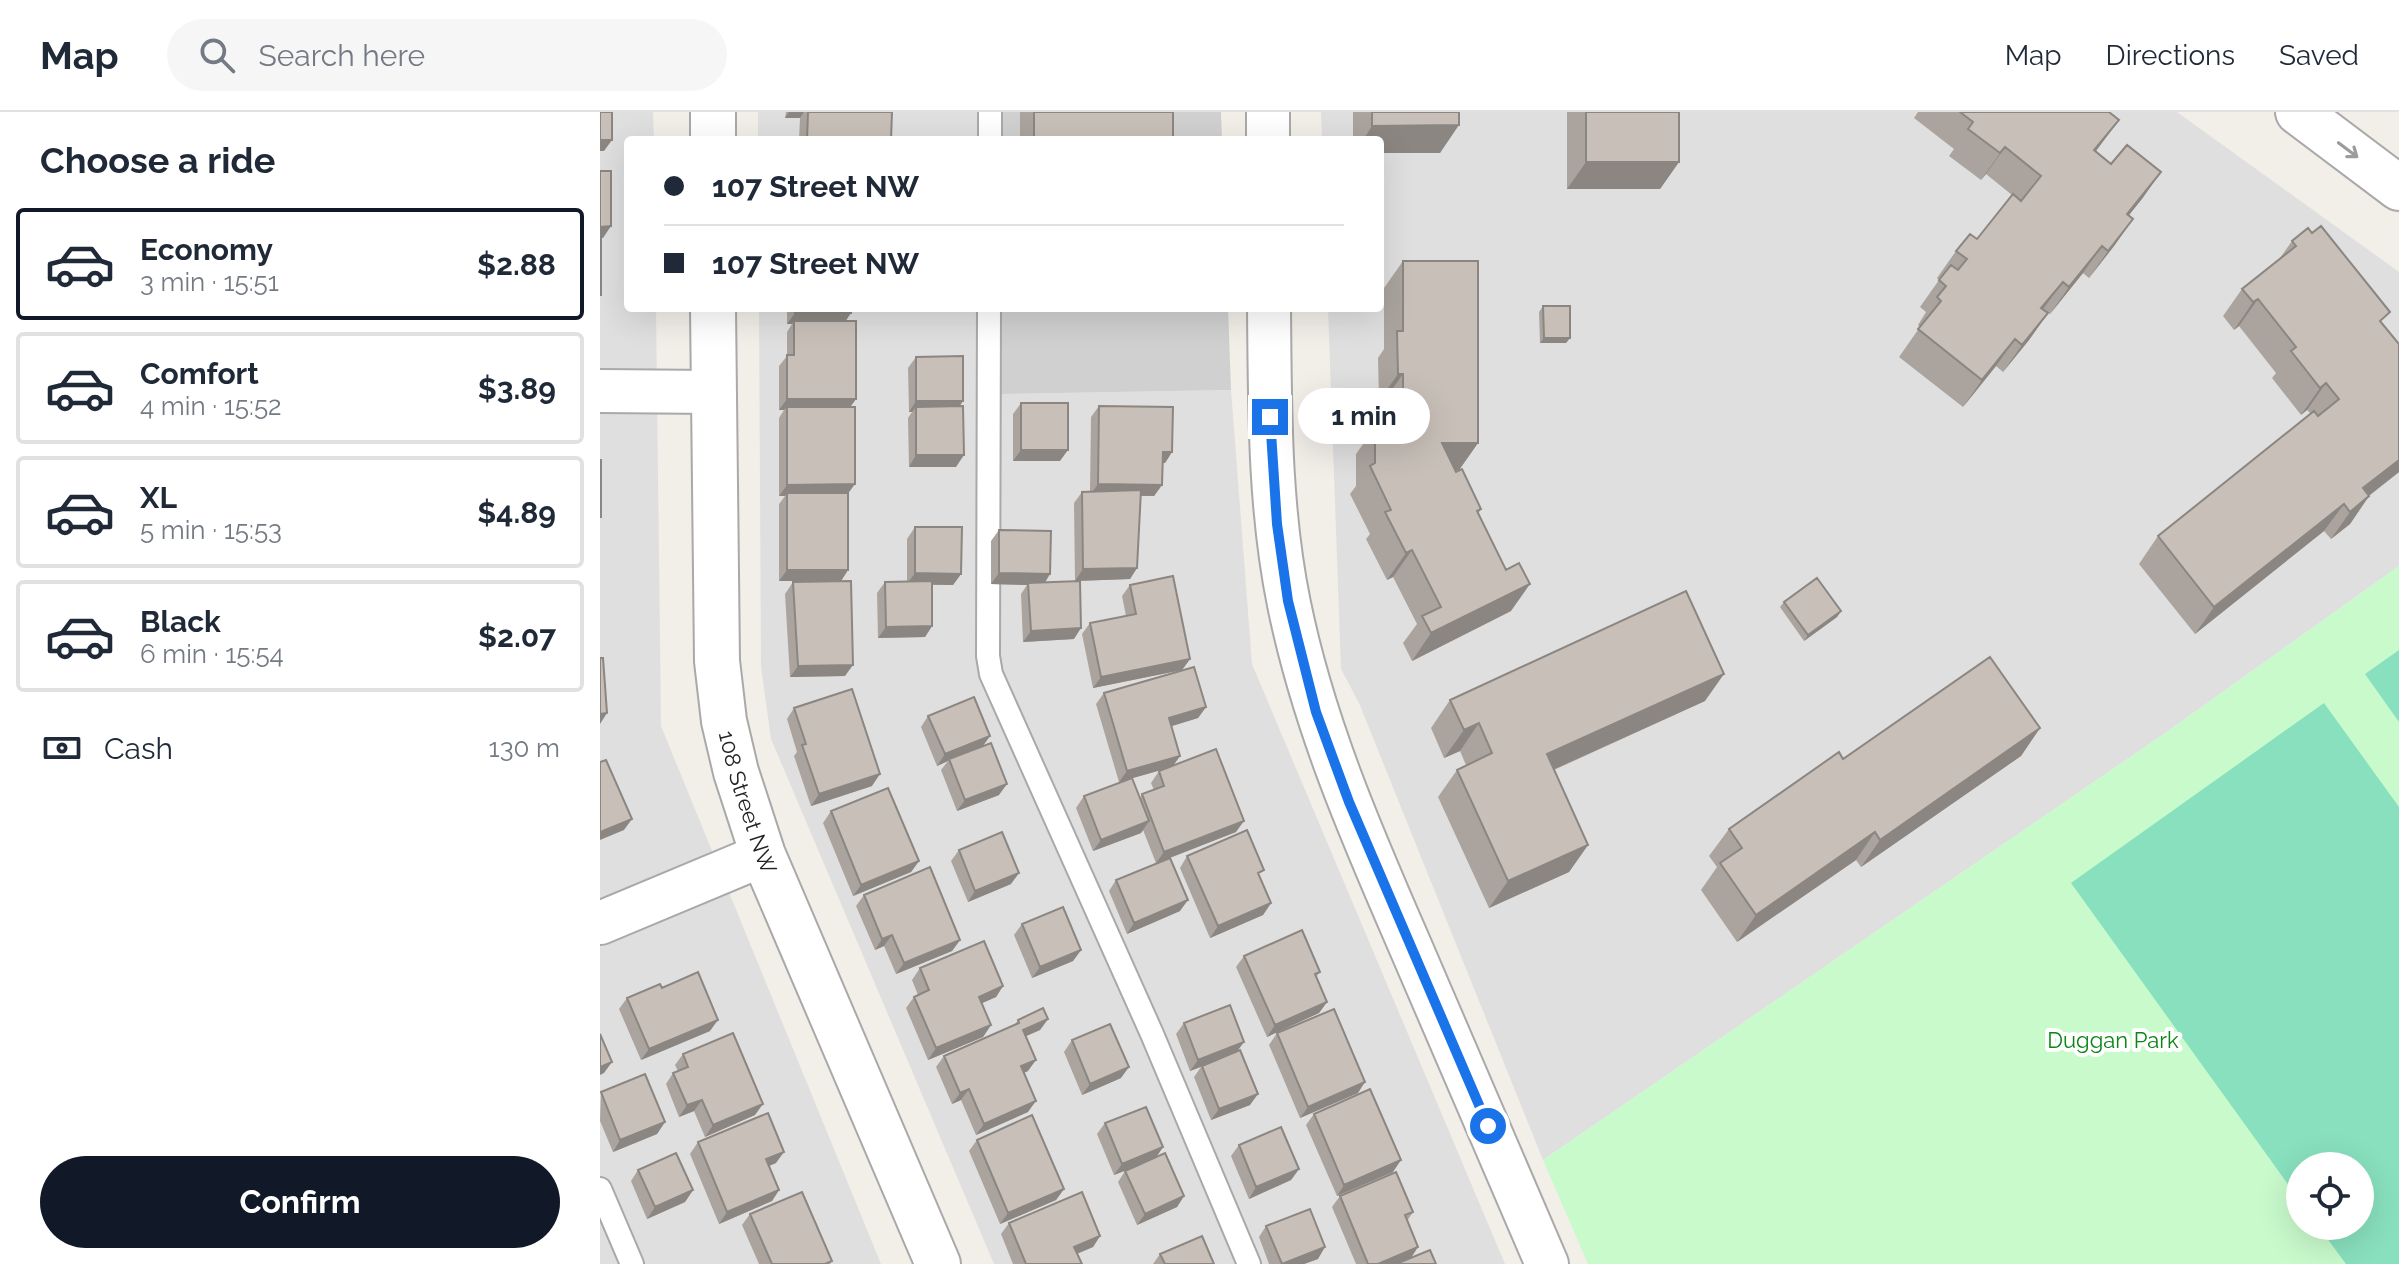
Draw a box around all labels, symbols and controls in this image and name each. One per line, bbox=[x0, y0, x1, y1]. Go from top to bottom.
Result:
search box bbox=[167, 19, 727, 91]
text: Map bbox=[40, 33, 119, 78]
icon: search bbox=[195, 33, 239, 77]
text: Search here bbox=[259, 38, 425, 73]
text: Map bbox=[2005, 39, 2062, 72]
text: Directions bbox=[2106, 39, 2235, 72]
text: Saved bbox=[2279, 39, 2359, 72]
text: Choose a ride bbox=[40, 139, 275, 181]
one-way arrow bbox=[2337, 142, 2358, 159]
text: 107 Street NW bbox=[712, 169, 919, 204]
icon: car bbox=[44, 228, 116, 300]
text: Economy bbox=[140, 232, 273, 267]
text: 107 Street NW bbox=[712, 246, 919, 281]
text: $2.88 bbox=[477, 247, 556, 282]
text: 3 min · 15:51 bbox=[140, 267, 279, 297]
icon: car bbox=[44, 352, 116, 424]
text: Comfort bbox=[140, 356, 259, 391]
text: $3.89 bbox=[478, 371, 556, 406]
callout: 1 min bbox=[1298, 389, 1430, 445]
text: 4 min · 15:52 bbox=[140, 391, 282, 421]
route end bbox=[1252, 399, 1288, 435]
text: 1 min bbox=[1331, 401, 1397, 431]
icon: car bbox=[44, 476, 116, 548]
text: XL bbox=[140, 480, 177, 515]
text: $4.89 bbox=[477, 495, 556, 530]
text: 5 min · 15:53 bbox=[140, 515, 282, 545]
icon: car bbox=[44, 600, 116, 672]
text: Black bbox=[140, 604, 221, 639]
text: $2.07 bbox=[478, 619, 556, 654]
text: 6 min · 15:54 bbox=[140, 639, 284, 669]
icon: cash bbox=[40, 726, 84, 770]
street label: 108 Street NW bbox=[714, 728, 782, 878]
text: Cash bbox=[104, 731, 173, 766]
text: 130 m bbox=[489, 733, 560, 763]
park label: Duggan Park bbox=[2047, 1027, 2179, 1053]
route start bbox=[1470, 1108, 1506, 1144]
map controls bbox=[2286, 1152, 2374, 1240]
button: locate bbox=[2286, 1152, 2374, 1240]
button: Confirm bbox=[40, 1156, 560, 1248]

